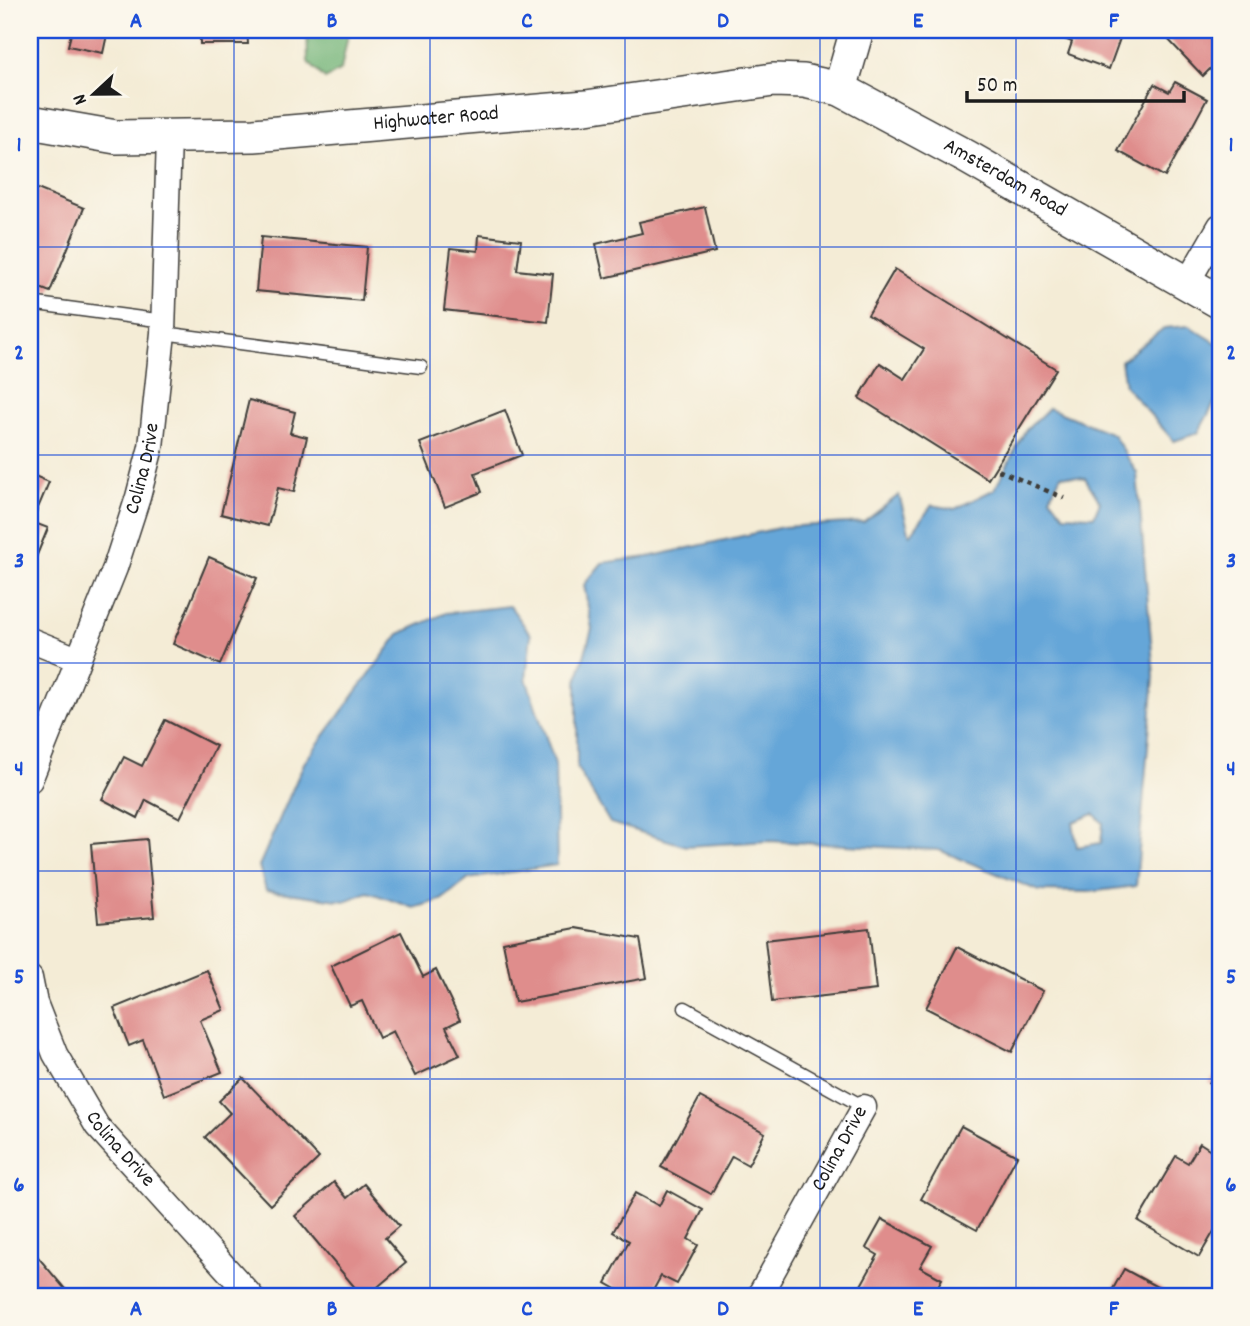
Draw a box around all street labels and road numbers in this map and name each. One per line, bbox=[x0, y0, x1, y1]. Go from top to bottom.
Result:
street label: Highwater Road bbox=[372, 99, 500, 140]
street label: Amsterdam Road bbox=[938, 132, 1072, 226]
street label: Colina Drive bbox=[118, 422, 168, 519]
street label: Colina Drive bbox=[805, 1101, 876, 1197]
street label: Colina Drive bbox=[77, 1106, 161, 1195]

